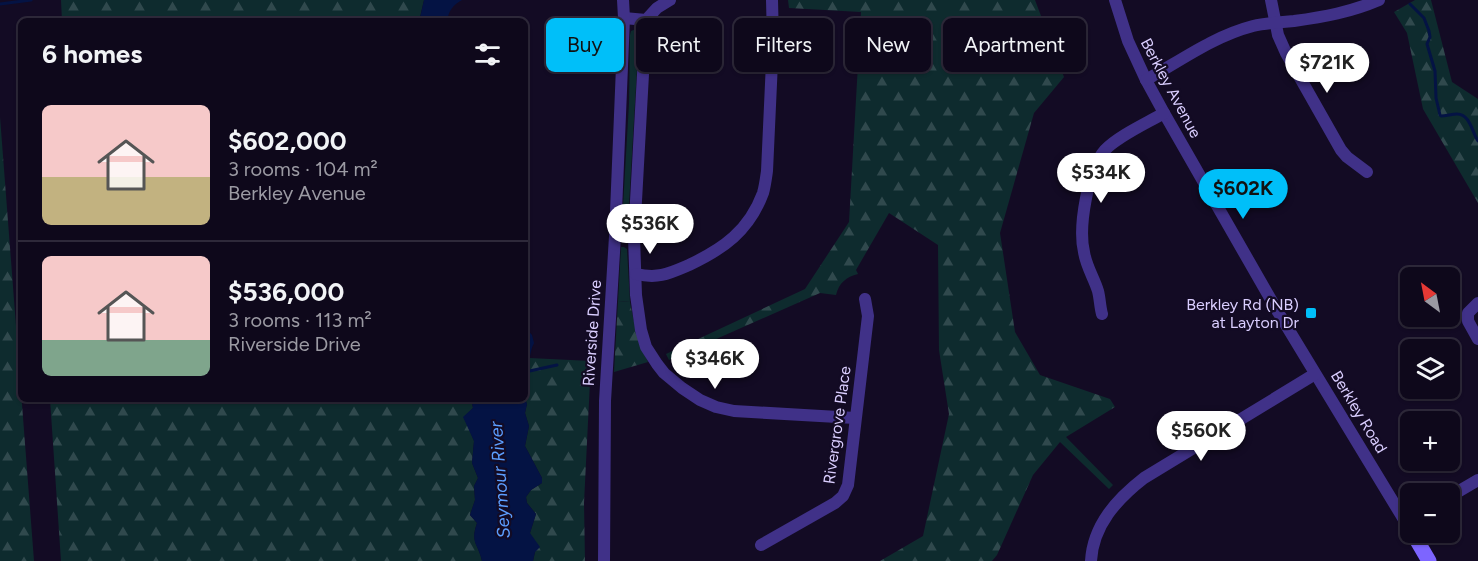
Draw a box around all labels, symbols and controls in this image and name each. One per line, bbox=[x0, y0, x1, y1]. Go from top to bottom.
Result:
chip: Buy bbox=[546, 18, 624, 72]
chip: Rent bbox=[636, 18, 722, 72]
chip: Filters bbox=[734, 18, 833, 72]
chip: New bbox=[845, 18, 931, 72]
chip: Apartment bbox=[943, 18, 1086, 72]
street label: Berkley Avenue bbox=[1137, 35, 1205, 141]
text: 6 homes bbox=[42, 38, 142, 70]
icon: filters bbox=[471, 38, 504, 71]
pin: $721K bbox=[1285, 43, 1369, 94]
text: $721K bbox=[1299, 50, 1355, 74]
text: $602,000 bbox=[228, 125, 347, 157]
icon: home bbox=[90, 129, 162, 201]
pin: $534K bbox=[1059, 153, 1143, 204]
text: 3 rooms · 104 m² bbox=[228, 157, 378, 181]
text: $534K bbox=[1071, 160, 1131, 184]
pin: $602K bbox=[1201, 169, 1285, 220]
text: $602K bbox=[1213, 176, 1273, 200]
text: Berkley Avenue bbox=[228, 181, 366, 205]
pin: $536K bbox=[608, 204, 692, 255]
text: $536K bbox=[621, 211, 679, 235]
north arrow bbox=[1400, 267, 1460, 327]
map controls bbox=[1400, 267, 1460, 543]
text: $536,000 bbox=[228, 276, 344, 308]
street label: Riverside Drive bbox=[579, 279, 605, 387]
icon: home bbox=[90, 280, 162, 352]
place label: Berkley Rd (NB) at Layton Dr bbox=[1186, 295, 1300, 332]
marker: Berkley Rd (NB) at Layton Dr bbox=[1304, 306, 1318, 320]
text: 3 rooms · 113 m² bbox=[228, 308, 372, 332]
text: Riverside Drive bbox=[228, 332, 361, 356]
pin: $346K bbox=[673, 339, 757, 390]
button: layers bbox=[1400, 339, 1460, 399]
text: $346K bbox=[685, 346, 745, 370]
street label: Rivergrove Place bbox=[819, 364, 855, 485]
street label: Berkley Road bbox=[1327, 367, 1391, 457]
pin: $560K bbox=[1159, 411, 1243, 462]
button: + bbox=[1400, 411, 1460, 471]
text: $560K bbox=[1171, 418, 1231, 442]
water label: Seymour River bbox=[485, 420, 515, 539]
button: − bbox=[1400, 483, 1460, 543]

